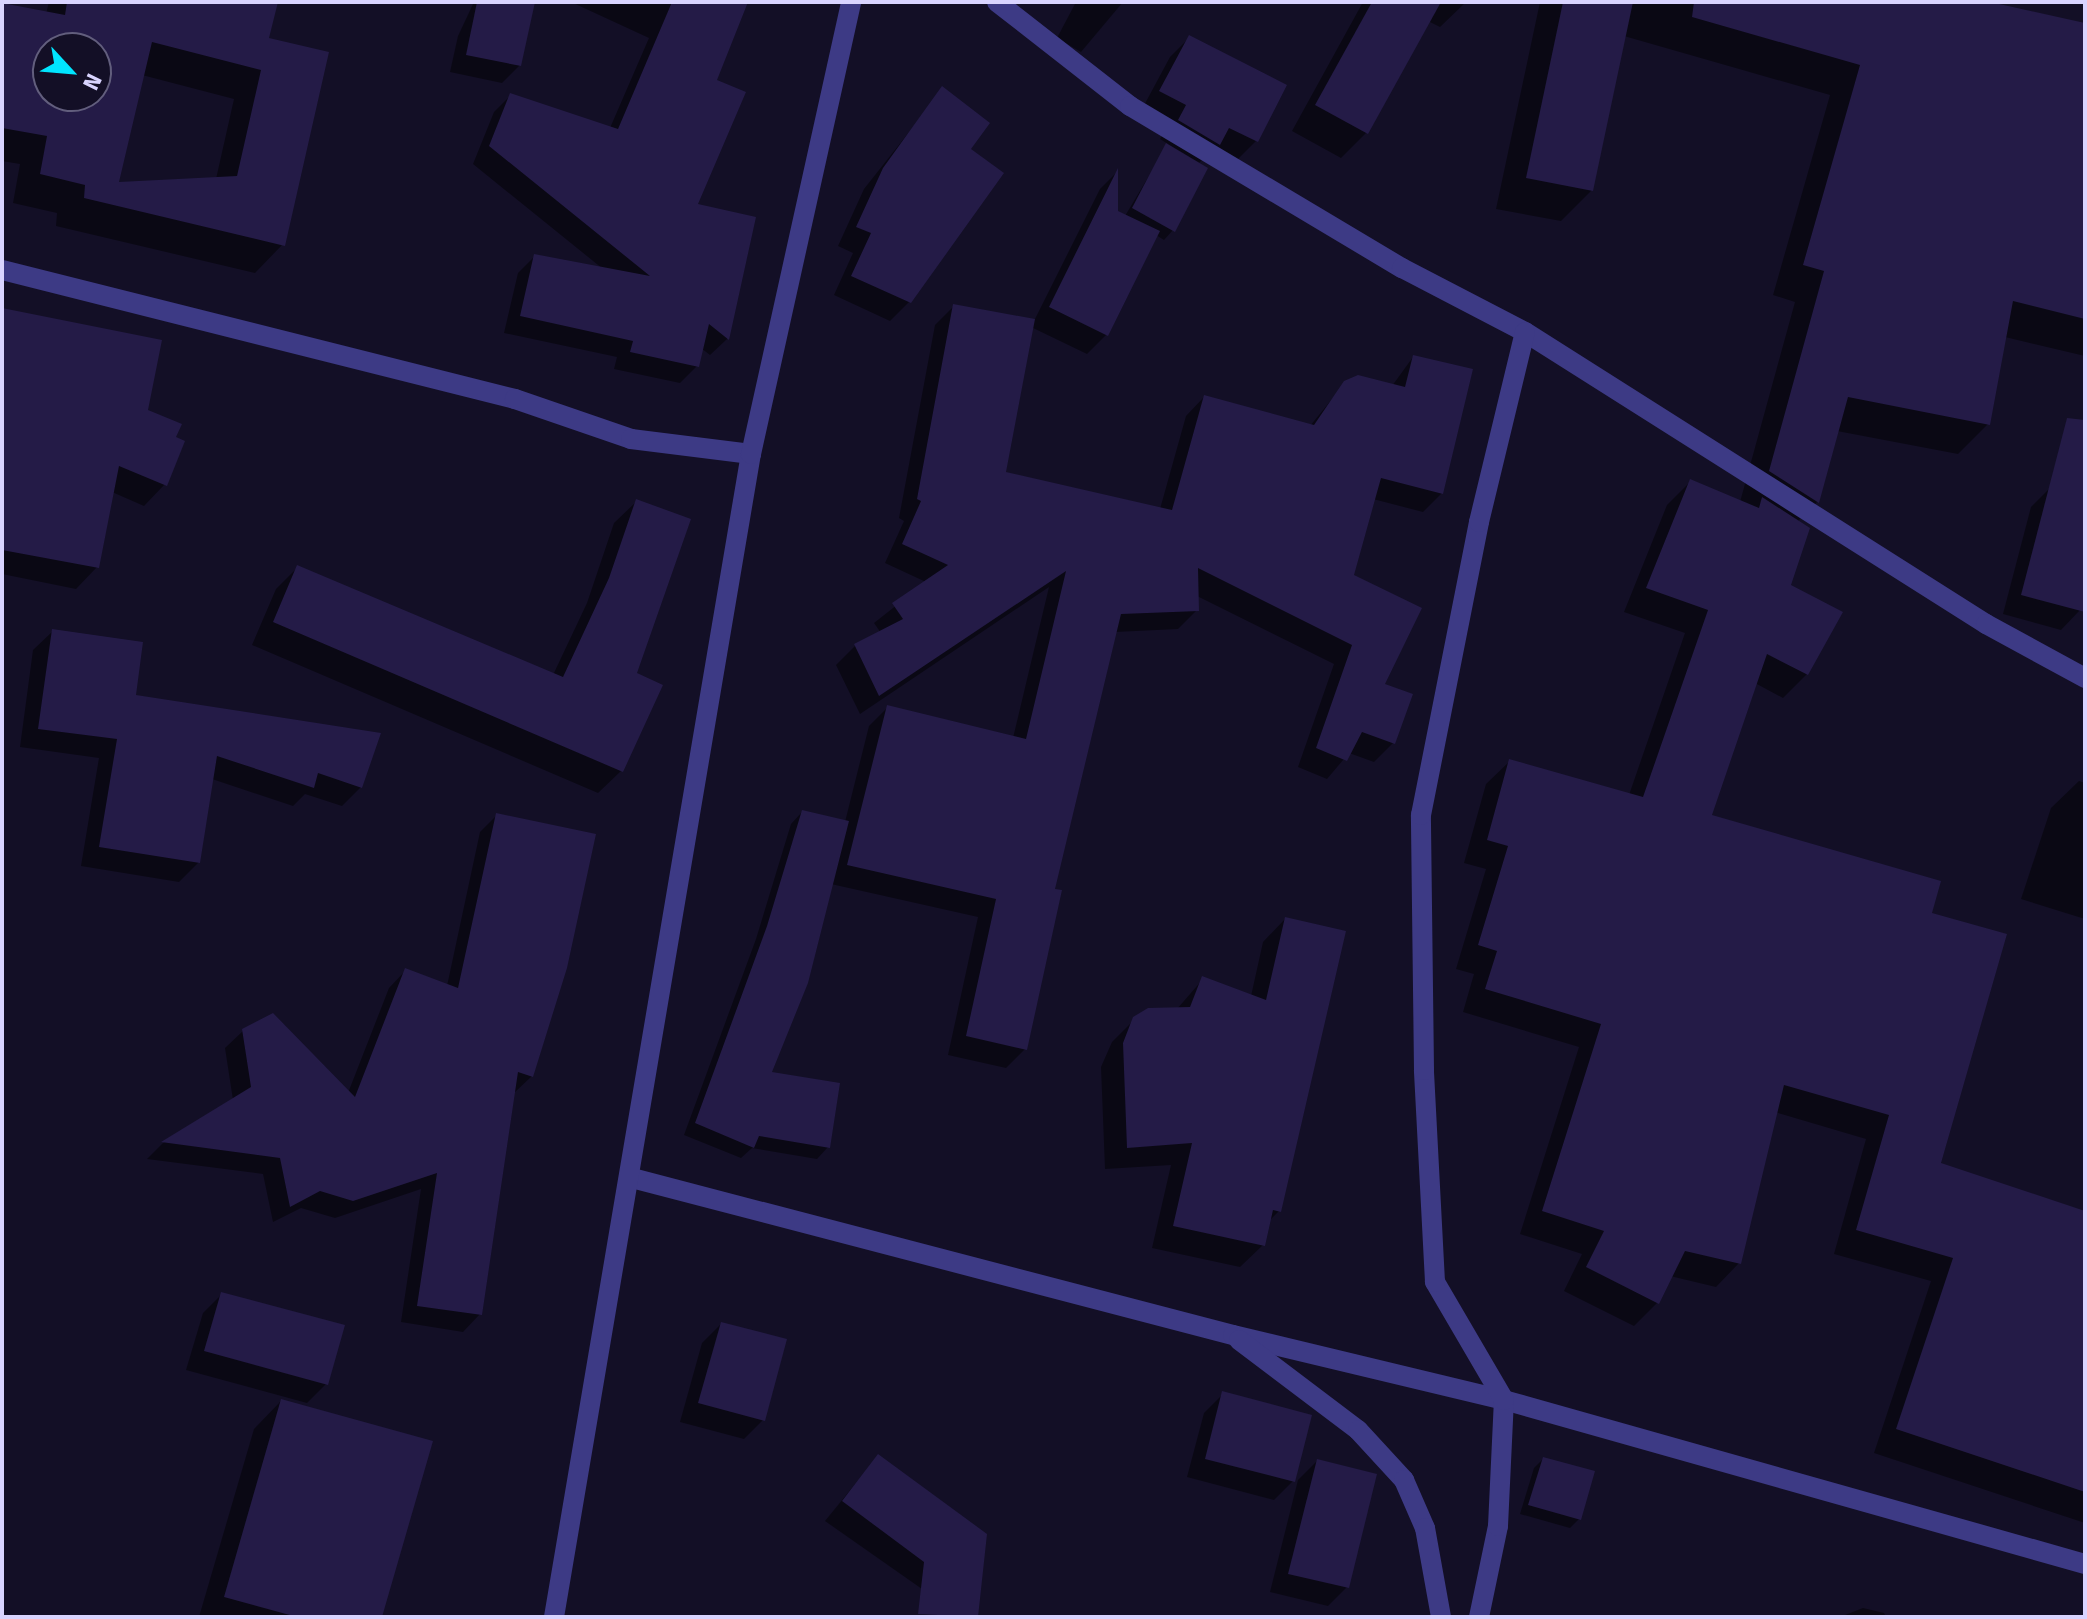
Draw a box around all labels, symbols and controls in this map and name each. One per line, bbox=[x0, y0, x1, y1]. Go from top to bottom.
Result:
north arrow bbox=[32, 32, 112, 112]
text: N bbox=[77, 69, 108, 94]

